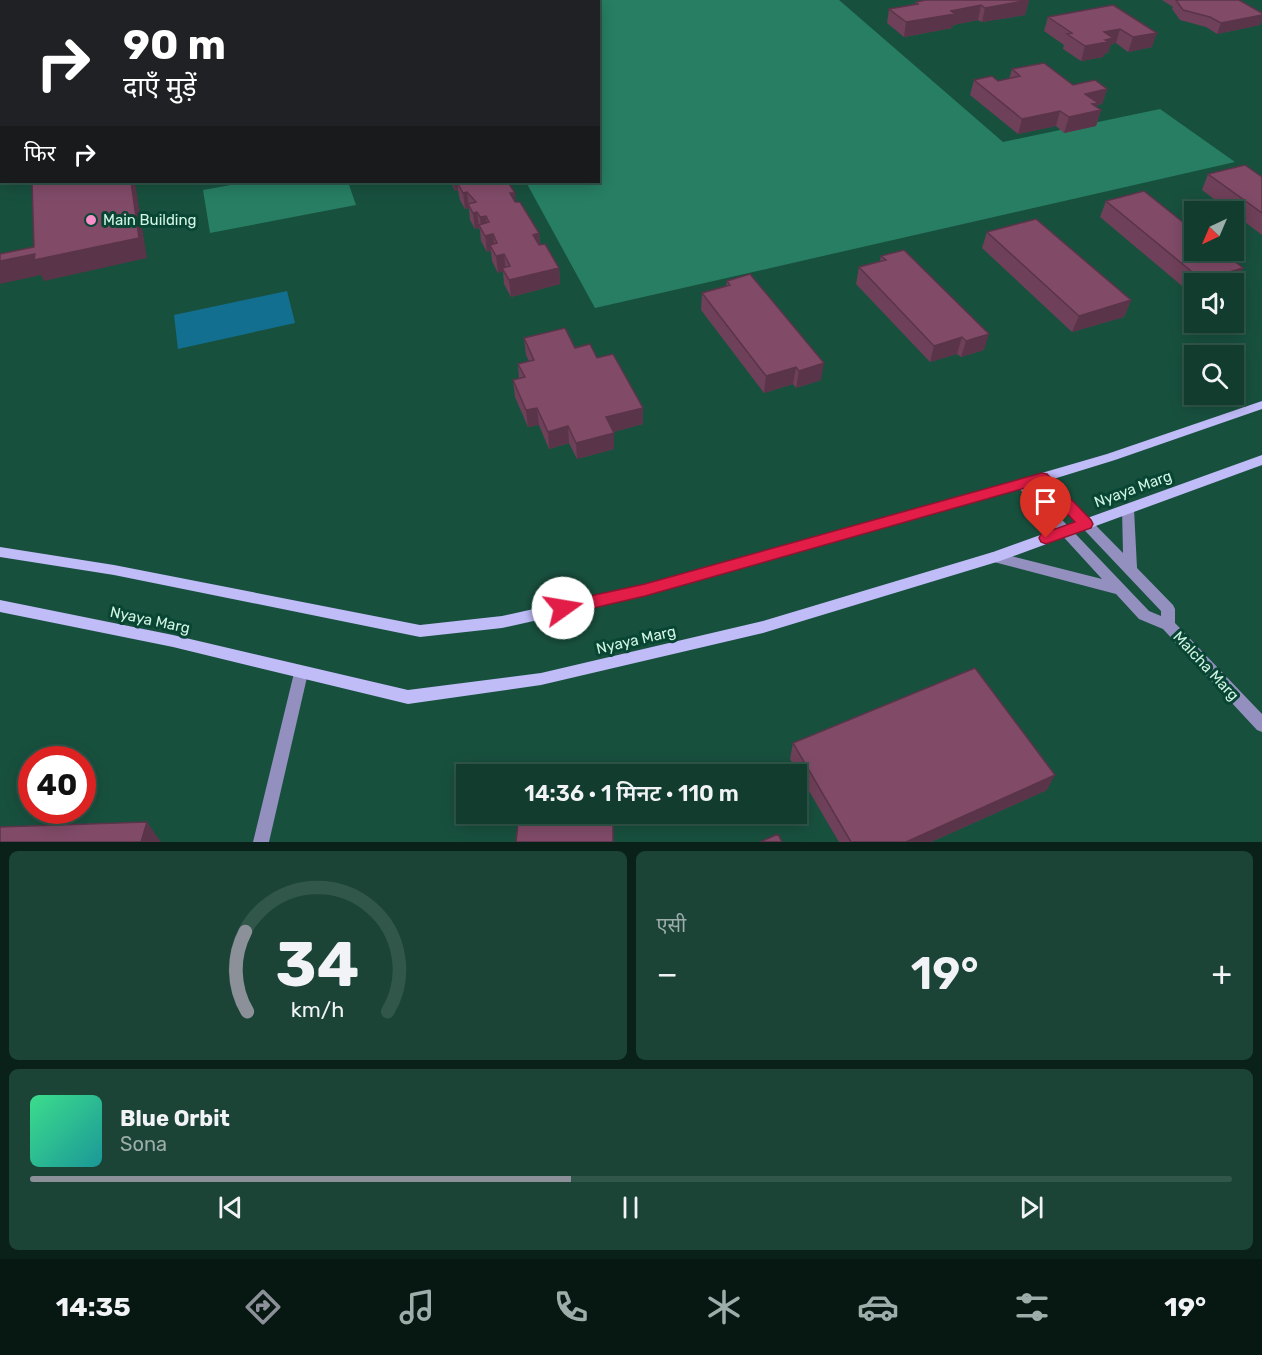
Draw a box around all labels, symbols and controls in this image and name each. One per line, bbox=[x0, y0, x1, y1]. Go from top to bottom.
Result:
text: 90 m bbox=[123, 20, 226, 70]
icon: right bbox=[24, 24, 102, 102]
text: दाएँ मुड़ें bbox=[123, 71, 196, 103]
icon: right bbox=[68, 138, 101, 171]
text: फिर bbox=[24, 140, 56, 167]
north arrow bbox=[1184, 201, 1244, 261]
map controls bbox=[1184, 201, 1244, 405]
place label: Main Building bbox=[103, 211, 197, 229]
marker: Main Building bbox=[84, 213, 98, 227]
button: sound bbox=[1184, 273, 1244, 333]
button: search bbox=[1184, 345, 1244, 405]
street label: Nyaya Marg bbox=[1092, 467, 1174, 511]
pin bbox=[1020, 476, 1071, 538]
icon: arrive bbox=[1029, 485, 1062, 518]
position arrow bbox=[531, 576, 595, 640]
street label: Nyaya Marg bbox=[108, 603, 192, 637]
street label: Nyaya Marg bbox=[594, 622, 678, 658]
street label: Malcha Marg bbox=[1169, 628, 1243, 704]
speed limit sign: 40 bbox=[18, 746, 96, 824]
text: 14:36 · 1 मिनट · 110 m bbox=[524, 780, 739, 807]
text: एसी bbox=[657, 913, 686, 937]
text: 34 bbox=[276, 928, 360, 1002]
text: 19° bbox=[911, 947, 979, 1000]
text: − bbox=[657, 954, 678, 993]
text: + bbox=[1211, 954, 1232, 993]
text: km/h bbox=[291, 998, 345, 1023]
text: Blue Orbit bbox=[120, 1105, 230, 1132]
text: Sona bbox=[120, 1132, 167, 1156]
icon: previous bbox=[214, 1191, 247, 1224]
icon: pause bbox=[614, 1191, 647, 1224]
icon: next bbox=[1015, 1191, 1048, 1224]
icon: directions bbox=[242, 1286, 284, 1328]
icon: music bbox=[396, 1286, 438, 1328]
icon: phone bbox=[550, 1286, 592, 1328]
icon: climate bbox=[703, 1286, 745, 1328]
icon: car bbox=[857, 1286, 899, 1328]
icon: filters bbox=[1011, 1286, 1053, 1328]
text: 14:35 bbox=[56, 1291, 131, 1323]
text: 19° bbox=[1164, 1291, 1206, 1323]

